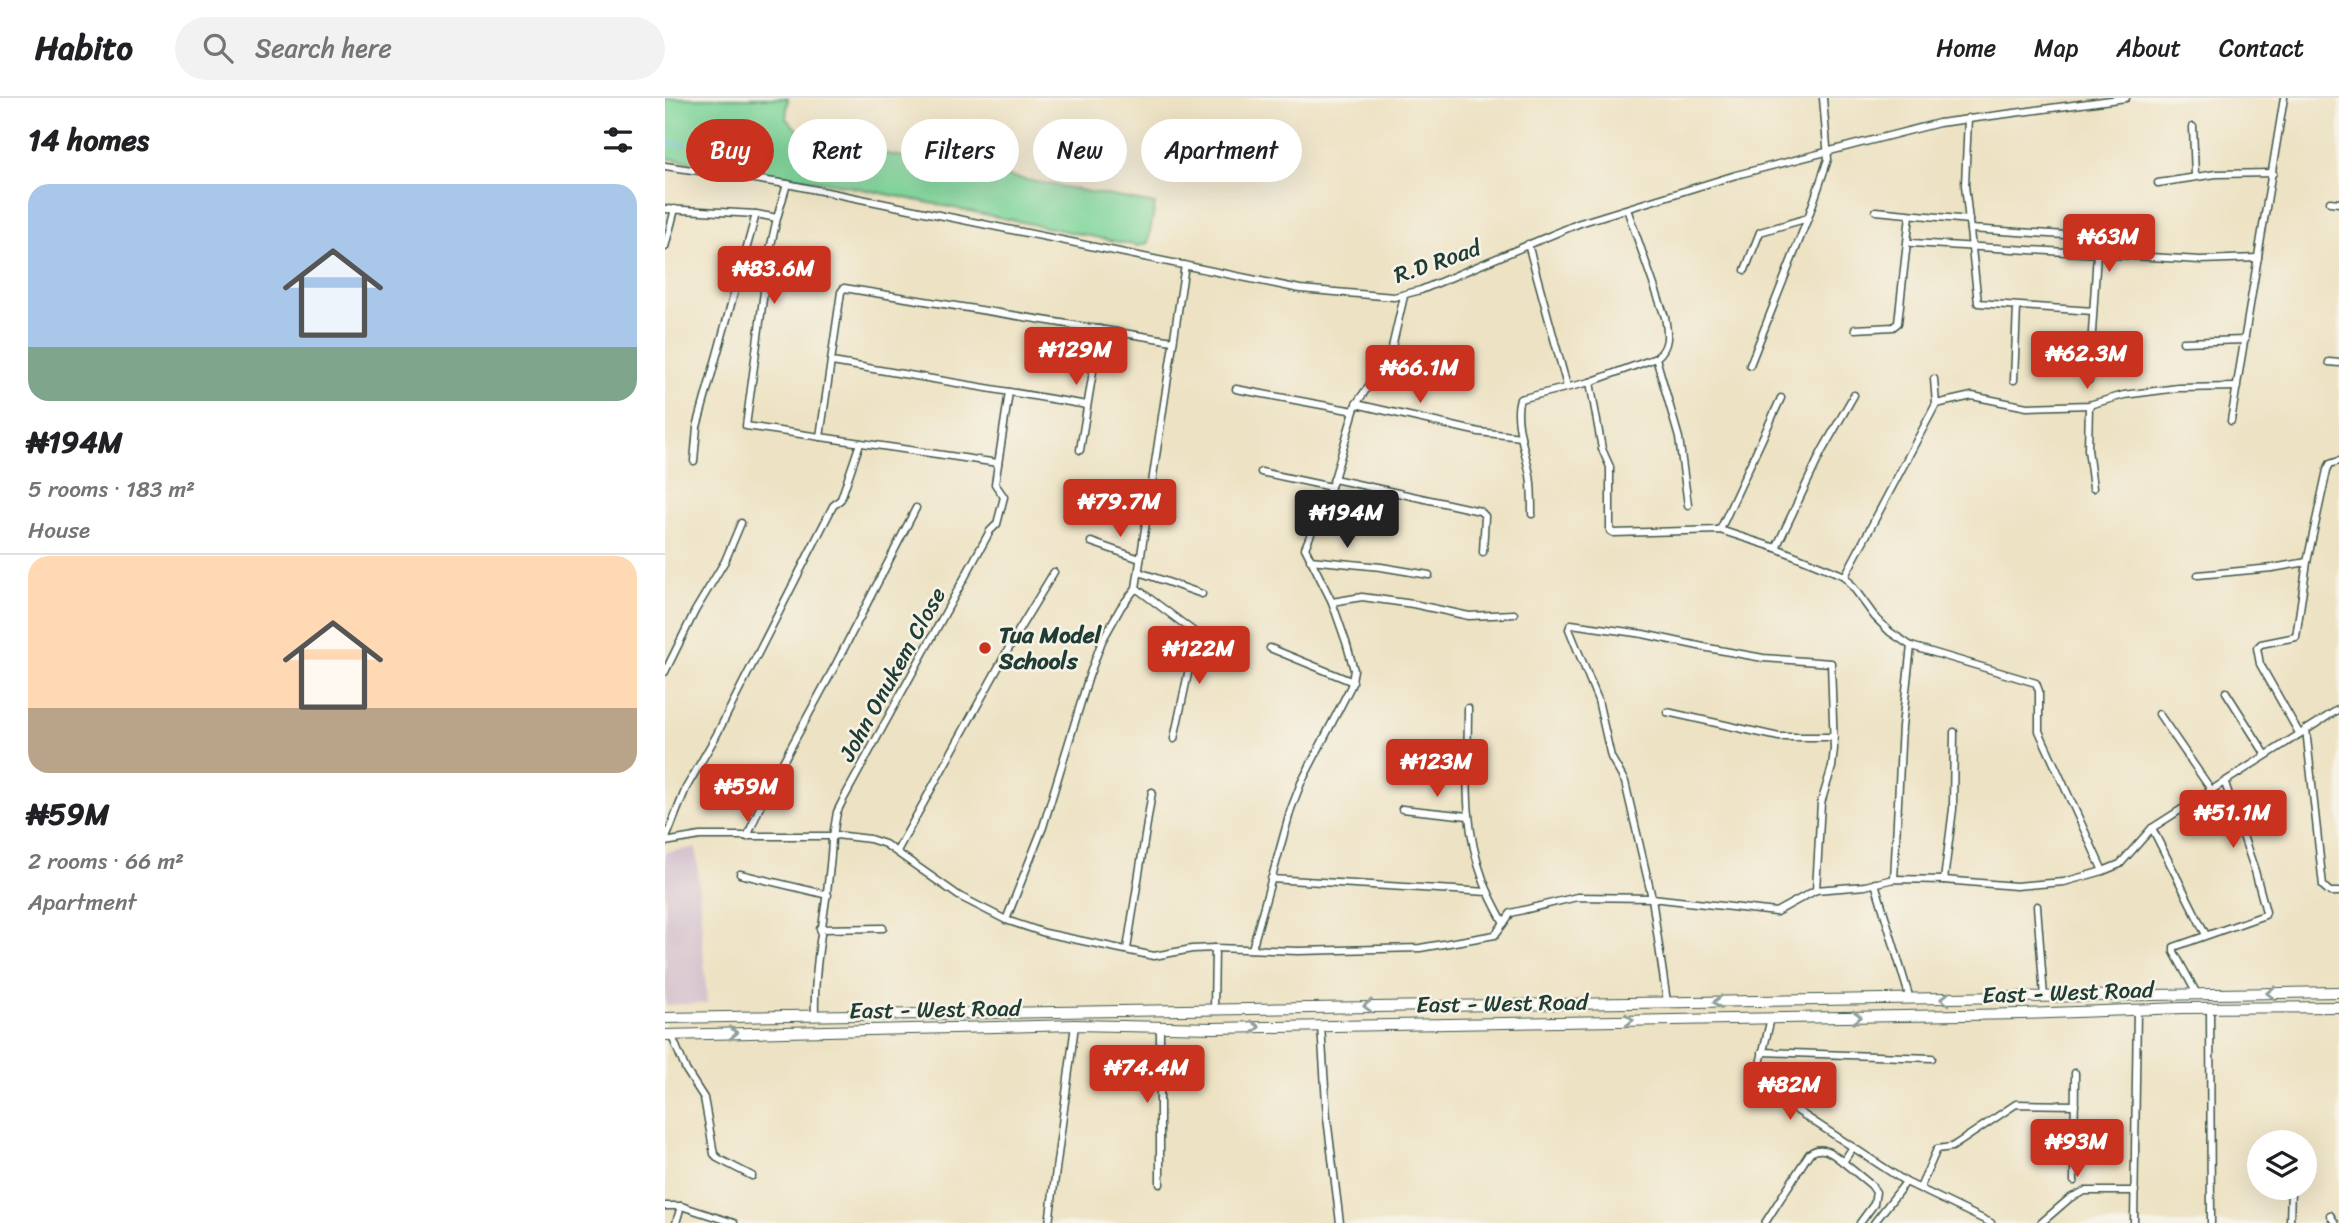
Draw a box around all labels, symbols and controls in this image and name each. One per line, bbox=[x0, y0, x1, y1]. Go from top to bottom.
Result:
search box bbox=[175, 17, 665, 80]
text: Habito bbox=[35, 19, 133, 77]
text: Search here bbox=[255, 25, 392, 71]
text: Home bbox=[1936, 27, 1996, 69]
text: Map bbox=[2034, 27, 2078, 69]
text: About bbox=[2116, 27, 2181, 69]
text: Contact bbox=[2219, 27, 2304, 69]
icon: search bbox=[199, 29, 237, 67]
text: 14 homes bbox=[28, 113, 149, 167]
chip: Buy bbox=[686, 119, 774, 182]
chip: Rent bbox=[788, 119, 887, 182]
chip: Filters bbox=[901, 119, 1019, 182]
chip: New bbox=[1033, 119, 1127, 182]
chip: Apartment bbox=[1141, 119, 1302, 182]
icon: filters bbox=[599, 121, 637, 159]
pin: ₦63M bbox=[2068, 214, 2150, 274]
text: ₦63M bbox=[2079, 216, 2139, 257]
street label: R.D Road bbox=[1388, 227, 1488, 295]
icon: home bbox=[270, 230, 396, 356]
pin: ₦83.6M bbox=[717, 246, 831, 306]
text: ₦83.6M bbox=[734, 248, 814, 289]
pin: ₦129M bbox=[1027, 328, 1125, 387]
text: ₦129M bbox=[1040, 329, 1112, 370]
pin: ₦62.3M bbox=[2030, 331, 2144, 391]
text: ₦62.3M bbox=[2047, 333, 2127, 374]
pin: ₦66.1M bbox=[1363, 345, 1477, 405]
text: ₦66.1M bbox=[1381, 347, 1459, 388]
text: ₦194M bbox=[28, 415, 122, 469]
text: 5 rooms · 183 m² bbox=[28, 469, 195, 510]
pin: ₦79.7M bbox=[1063, 480, 1177, 539]
text: ₦79.7M bbox=[1079, 481, 1161, 522]
pin: ₦194M bbox=[1298, 490, 1396, 550]
text: ₦194M bbox=[1311, 492, 1383, 533]
text: House bbox=[28, 510, 90, 551]
street label: John Onukem Close bbox=[827, 579, 958, 770]
icon: home bbox=[270, 602, 396, 728]
place label: Tua Model Schools bbox=[998, 615, 1103, 682]
pin: ₦122M bbox=[1150, 626, 1248, 686]
text: ₦122M bbox=[1164, 628, 1234, 669]
marker: Tua Model Schools bbox=[977, 640, 993, 656]
pin: ₦123M bbox=[1388, 740, 1486, 799]
text: ₦123M bbox=[1402, 741, 1472, 782]
pin: ₦59M bbox=[706, 764, 788, 824]
text: ₦59M bbox=[716, 766, 778, 807]
text: ₦59M bbox=[28, 787, 109, 841]
pin: ₦51.1M bbox=[2176, 790, 2290, 850]
text: ₦51.1M bbox=[2196, 792, 2270, 833]
text: 2 rooms · 66 m² bbox=[28, 841, 184, 882]
text: Apartment bbox=[28, 882, 137, 923]
street label: East - West Road bbox=[1981, 969, 2157, 1016]
street label: East - West Road bbox=[1416, 981, 1590, 1025]
one-way arrow bbox=[2265, 985, 2276, 1001]
street label: East - West Road bbox=[849, 987, 1023, 1031]
one-way arrow bbox=[1940, 991, 1951, 1006]
one-way arrow bbox=[1712, 994, 1723, 1010]
one-way arrow bbox=[1362, 999, 1373, 1014]
one-way arrow bbox=[1851, 1009, 1862, 1024]
one-way arrow bbox=[1624, 1012, 1635, 1028]
one-way arrow bbox=[1250, 1019, 1260, 1035]
one-way arrow bbox=[728, 1025, 739, 1041]
pin: ₦74.4M bbox=[1090, 1046, 1204, 1105]
text: ₦74.4M bbox=[1106, 1047, 1188, 1088]
pin: ₦82M bbox=[1749, 1062, 1831, 1122]
text: ₦82M bbox=[1759, 1064, 1821, 1105]
pin: ₦93M bbox=[2036, 1119, 2118, 1179]
text: ₦93M bbox=[2047, 1121, 2107, 1162]
map controls bbox=[2247, 1130, 2317, 1200]
button: layers bbox=[2247, 1130, 2317, 1200]

